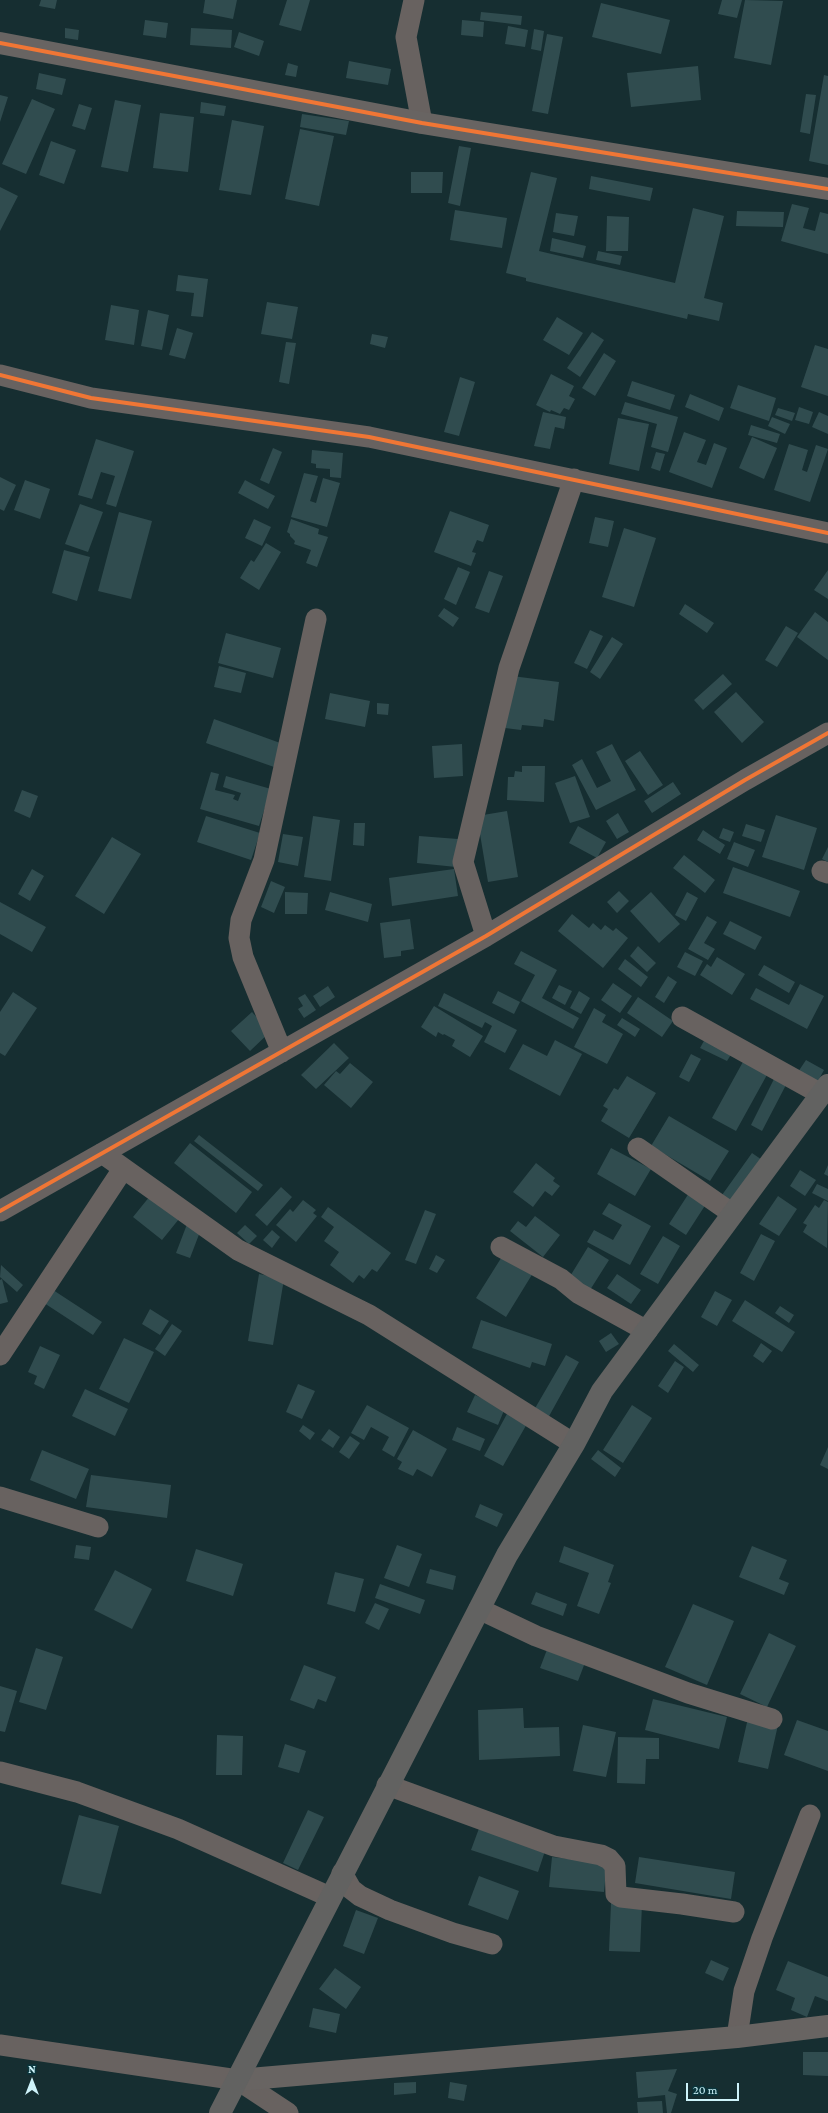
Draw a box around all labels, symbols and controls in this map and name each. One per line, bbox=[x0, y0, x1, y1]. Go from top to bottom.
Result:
north arrow bbox=[12, 2061, 52, 2101]
text: N bbox=[28, 2063, 36, 2075]
scale bar bbox=[688, 2075, 741, 2101]
text: 20 m bbox=[693, 2083, 717, 2097]

